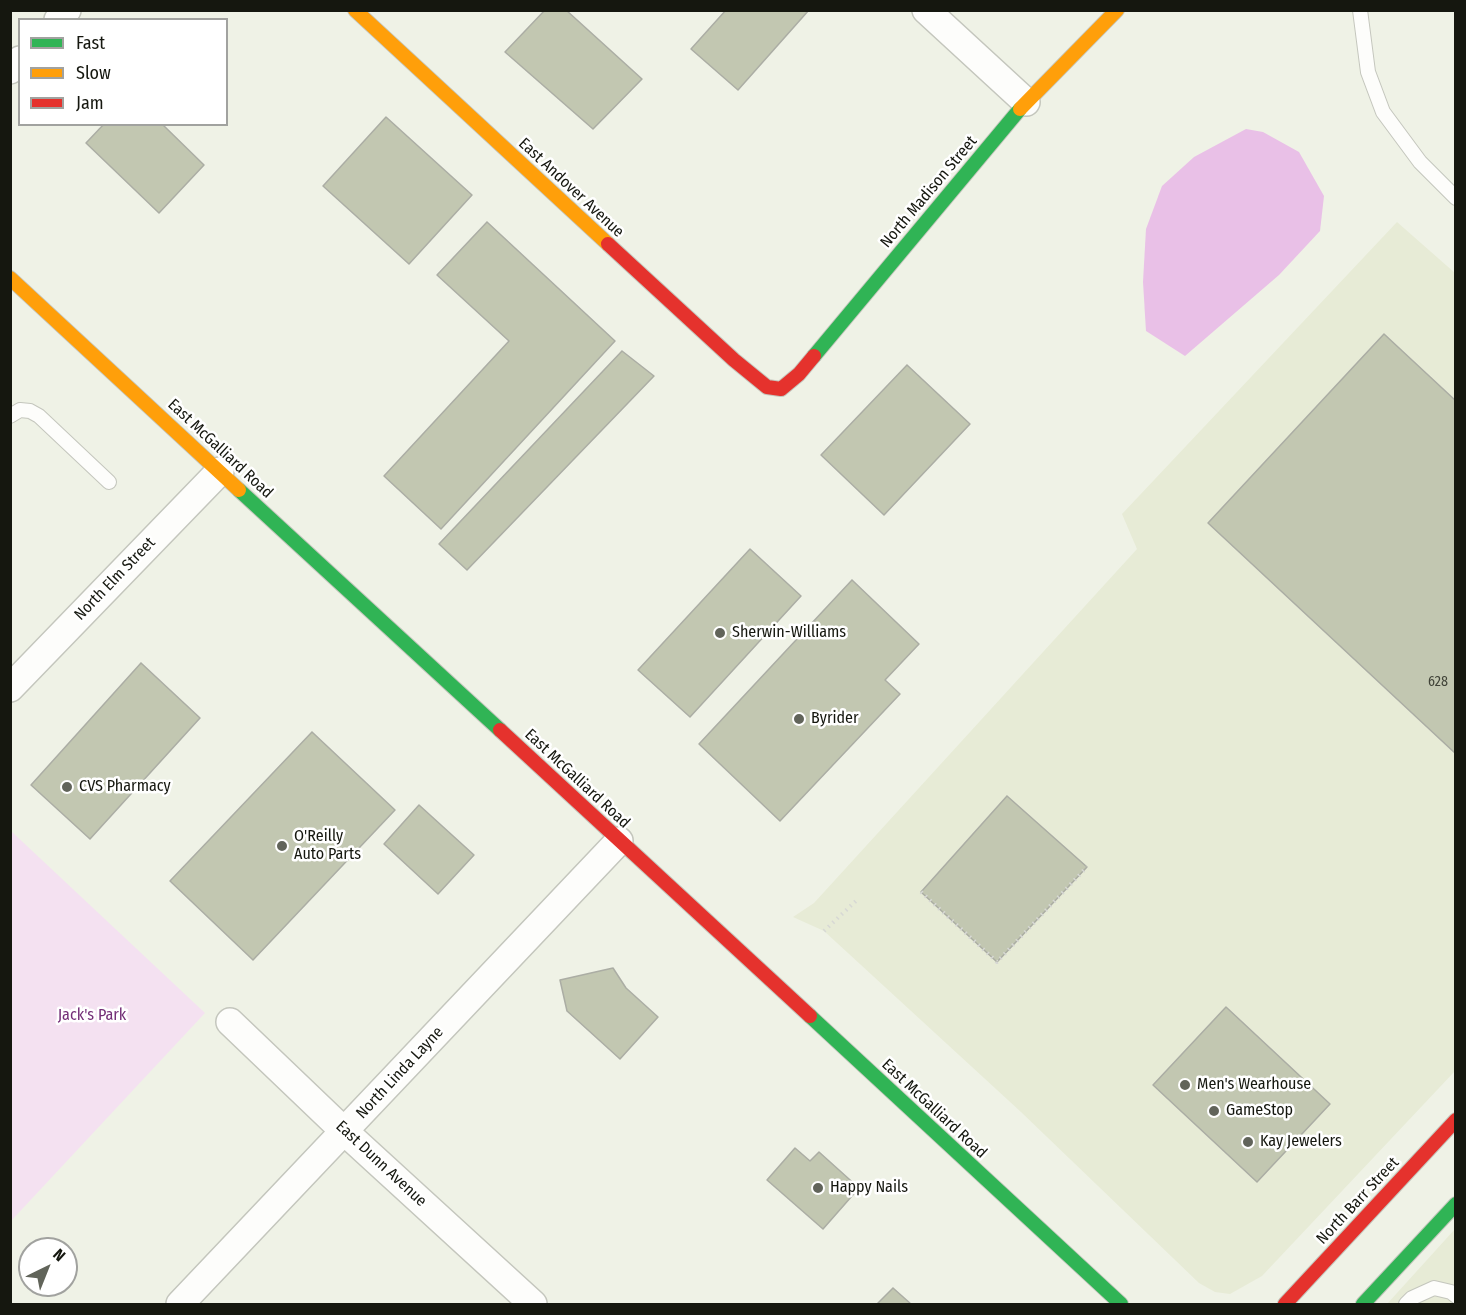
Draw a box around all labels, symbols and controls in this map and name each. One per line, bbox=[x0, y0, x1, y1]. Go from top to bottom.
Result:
legend bbox=[18, 18, 228, 126]
text: Fast bbox=[76, 32, 105, 54]
text: Slow bbox=[76, 62, 111, 84]
text: Jam bbox=[76, 92, 104, 114]
street label: North Madison Street bbox=[877, 132, 981, 252]
street label: East Andover Avenue bbox=[514, 134, 628, 242]
street label: East McGalliard Road bbox=[163, 395, 277, 503]
street label: North Elm Street bbox=[71, 533, 159, 625]
place label: Sherwin-Williams bbox=[732, 623, 846, 643]
marker: Sherwin-Williams bbox=[713, 626, 727, 640]
house number: 628 bbox=[1428, 674, 1448, 690]
place label: Byrider bbox=[811, 709, 859, 729]
marker: Byrider bbox=[792, 712, 806, 726]
street label: East McGalliard Road bbox=[520, 725, 634, 833]
place label: CVS Pharmacy bbox=[79, 777, 171, 797]
marker: CVS Pharmacy bbox=[60, 780, 74, 794]
place label: O'Reilly Auto Parts bbox=[294, 827, 361, 865]
marker: O'Reilly Auto Parts bbox=[275, 839, 289, 853]
park label: Jack's Park bbox=[58, 1006, 126, 1026]
street label: North Linda Layne bbox=[352, 1023, 448, 1123]
street label: East McGalliard Road bbox=[877, 1055, 991, 1163]
place label: Men's Wearhouse bbox=[1197, 1075, 1311, 1095]
marker: Men's Wearhouse bbox=[1178, 1078, 1192, 1092]
place label: GameStop bbox=[1226, 1101, 1293, 1121]
marker: GameStop bbox=[1207, 1104, 1221, 1118]
street label: East Dunn Avenue bbox=[332, 1117, 430, 1211]
place label: Kay Jewelers bbox=[1260, 1132, 1342, 1152]
marker: Kay Jewelers bbox=[1241, 1135, 1255, 1149]
street label: North Barr Street bbox=[1313, 1153, 1403, 1249]
place label: Happy Nails bbox=[830, 1178, 908, 1198]
marker: Happy Nails bbox=[811, 1181, 825, 1195]
north arrow bbox=[18, 1237, 78, 1297]
text: N bbox=[49, 1245, 69, 1265]

